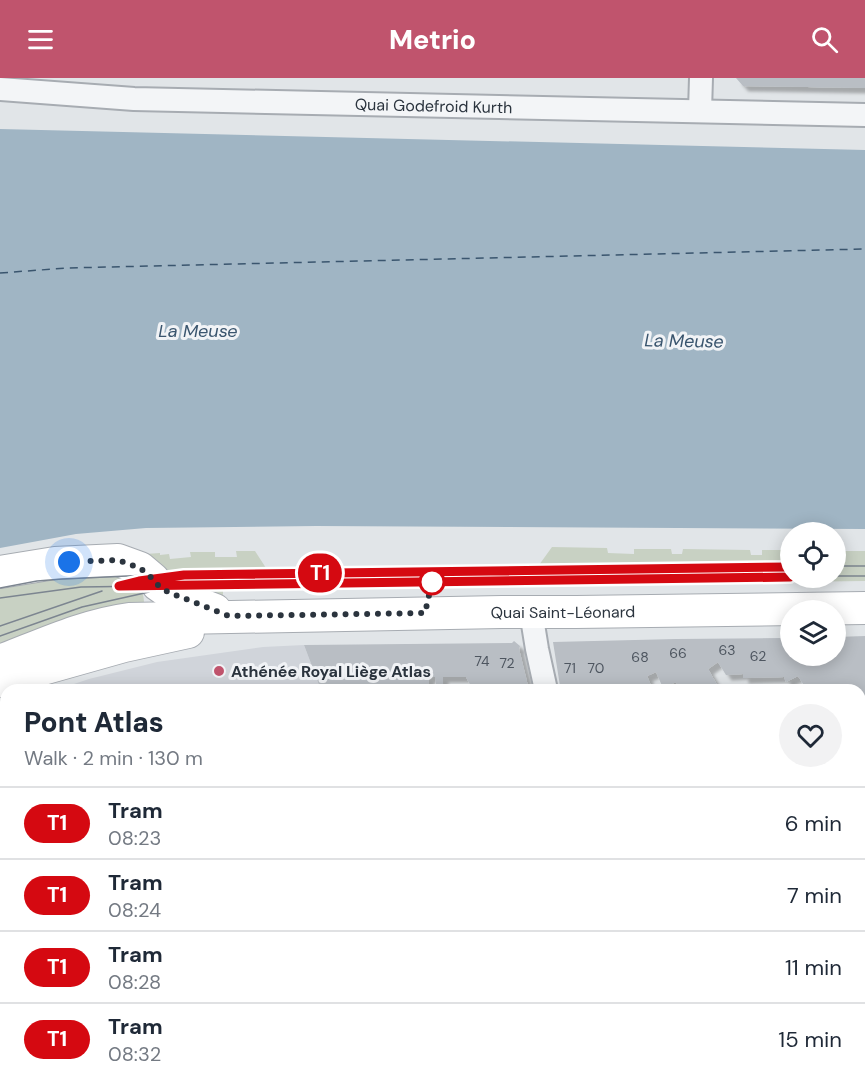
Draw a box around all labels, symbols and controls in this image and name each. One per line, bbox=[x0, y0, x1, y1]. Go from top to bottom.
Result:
text: Metrio bbox=[389, 22, 476, 57]
icon: menu bbox=[24, 23, 57, 56]
icon: search bbox=[808, 23, 841, 56]
street label: Quai Godefroid Kurth bbox=[355, 93, 513, 118]
water label: La Meuse bbox=[158, 319, 238, 343]
water label: La Meuse bbox=[644, 328, 724, 354]
map controls bbox=[780, 522, 846, 666]
button: locate bbox=[780, 522, 846, 588]
your location bbox=[54, 547, 84, 577]
line badge: T1 bbox=[293, 554, 347, 592]
text: T1 bbox=[310, 559, 330, 587]
unlabelled marker bbox=[419, 569, 445, 595]
button: layers bbox=[780, 600, 846, 666]
street label: Quai Saint-Léonard bbox=[490, 601, 635, 623]
house number: 63 bbox=[718, 641, 736, 659]
house number: 66 bbox=[669, 644, 687, 662]
house number: 62 bbox=[750, 647, 766, 665]
house number: 68 bbox=[631, 648, 649, 666]
house number: 74 bbox=[474, 652, 490, 670]
house number: 72 bbox=[499, 654, 515, 672]
house number: 71 bbox=[564, 659, 576, 677]
house number: 70 bbox=[588, 659, 604, 677]
place label: Athénée Royal Liège Atlas bbox=[231, 661, 431, 682]
marker: Athénée Royal Liège Atlas bbox=[212, 664, 226, 678]
text: Pont Atlas bbox=[24, 704, 164, 741]
button: heart bbox=[779, 704, 842, 767]
text: Walk · 2 min · 130 m bbox=[24, 745, 203, 771]
text: Tram bbox=[108, 796, 163, 825]
text: T1 bbox=[47, 809, 67, 837]
text: 6 min bbox=[785, 809, 842, 838]
text: 08:23 bbox=[108, 825, 161, 851]
text: Tram bbox=[108, 868, 163, 897]
text: T1 bbox=[47, 881, 67, 909]
text: 7 min bbox=[787, 881, 842, 910]
text: 08:24 bbox=[108, 897, 161, 923]
text: Tram bbox=[108, 940, 163, 969]
text: T1 bbox=[47, 953, 67, 981]
text: 11 min bbox=[785, 953, 842, 982]
text: 08:28 bbox=[108, 969, 161, 995]
text: Tram bbox=[108, 1012, 163, 1041]
text: T1 bbox=[47, 1025, 67, 1053]
text: 15 min bbox=[778, 1025, 842, 1054]
text: 08:32 bbox=[108, 1041, 161, 1067]

